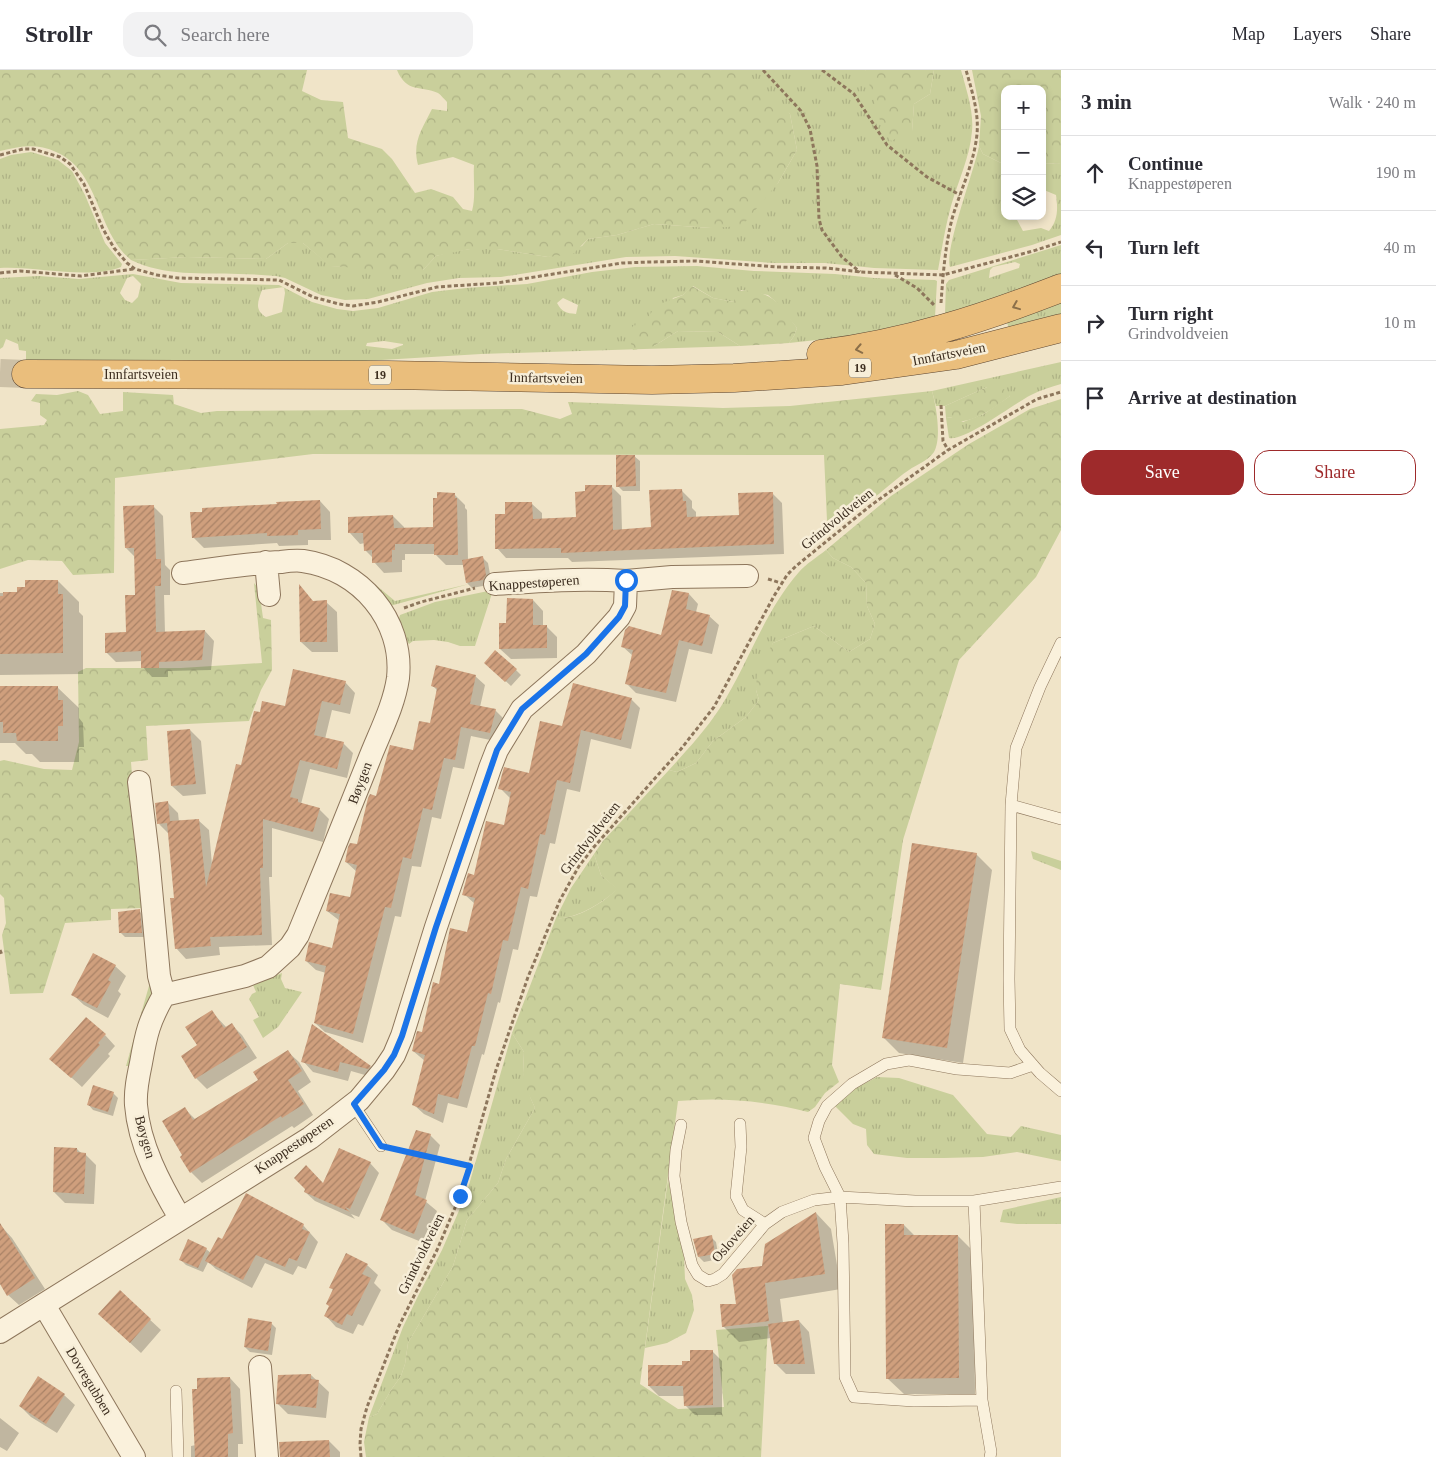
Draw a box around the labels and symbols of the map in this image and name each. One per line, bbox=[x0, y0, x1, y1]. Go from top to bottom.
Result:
one-way arrow bbox=[1012, 300, 1021, 310]
street label: Innfartsveien bbox=[911, 340, 987, 368]
one-way arrow bbox=[855, 343, 864, 353]
road number: 19 bbox=[849, 358, 871, 378]
road number: 19 bbox=[369, 366, 391, 384]
street label: Innfartsveien bbox=[104, 367, 178, 382]
street label: Innfartsveien bbox=[509, 370, 583, 386]
street label: Grindvoldveien bbox=[798, 486, 876, 552]
route start bbox=[615, 569, 638, 592]
street label: Knappestøperen bbox=[488, 572, 580, 594]
street label: Bøygen bbox=[345, 760, 375, 806]
street label: Grindvoldveien bbox=[557, 799, 623, 877]
street label: Knappestøperen bbox=[252, 1113, 336, 1177]
street label: Bøygen bbox=[132, 1114, 158, 1160]
route end bbox=[449, 1185, 472, 1208]
street label: Grindvoldveien bbox=[395, 1211, 447, 1297]
street label: Osloveien bbox=[709, 1213, 757, 1265]
street label: Dovregubben bbox=[63, 1344, 115, 1418]

